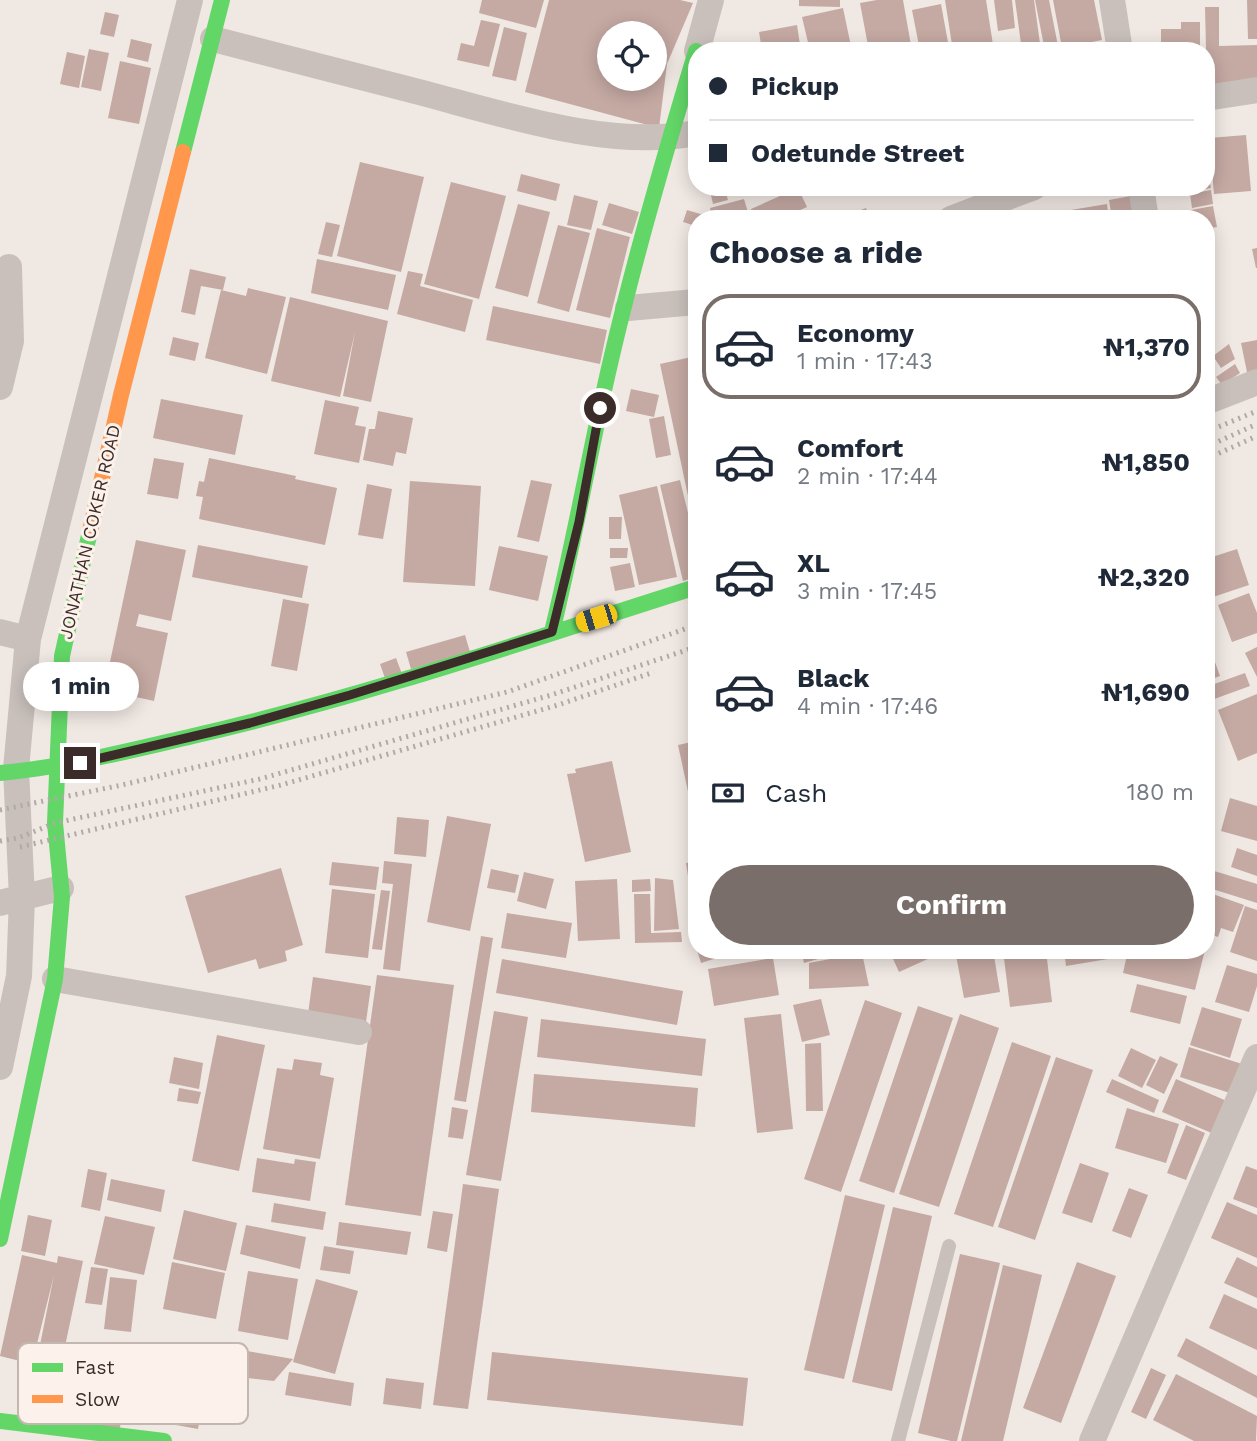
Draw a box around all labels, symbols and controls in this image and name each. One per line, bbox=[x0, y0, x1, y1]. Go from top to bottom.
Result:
map controls bbox=[597, 21, 667, 91]
button: locate bbox=[597, 21, 667, 91]
text: Pickup bbox=[751, 71, 839, 101]
text: Odetunde Street bbox=[751, 138, 964, 168]
text: Choose a ride bbox=[709, 233, 923, 271]
icon: car bbox=[713, 315, 776, 378]
text: Economy bbox=[797, 318, 914, 348]
text: ₦1,370 bbox=[1103, 332, 1190, 362]
text: 1 min · 17:43 bbox=[797, 348, 933, 375]
route start bbox=[584, 392, 616, 424]
street label: JONATHAN COKER ROAD bbox=[55, 423, 124, 641]
icon: car bbox=[713, 430, 776, 493]
text: Comfort bbox=[797, 433, 903, 463]
text: ₦1,850 bbox=[1102, 447, 1190, 477]
text: 2 min · 17:44 bbox=[797, 463, 938, 490]
icon: car bbox=[713, 545, 776, 608]
text: XL bbox=[797, 548, 830, 578]
text: ₦2,320 bbox=[1098, 562, 1190, 592]
text: 3 min · 17:45 bbox=[797, 578, 937, 605]
car bbox=[573, 602, 620, 634]
icon: car bbox=[713, 660, 776, 723]
callout: 1 min bbox=[22, 662, 138, 710]
text: Black bbox=[797, 663, 869, 693]
text: 1 min bbox=[51, 673, 111, 700]
text: ₦1,690 bbox=[1101, 677, 1190, 707]
text: 4 min · 17:46 bbox=[797, 693, 938, 720]
route end bbox=[64, 747, 96, 779]
icon: cash bbox=[709, 774, 747, 812]
text: Cash bbox=[765, 778, 827, 808]
text: 180 m bbox=[1127, 779, 1194, 806]
button: Confirm bbox=[709, 865, 1194, 945]
legend bbox=[18, 1343, 248, 1424]
text: Fast bbox=[75, 1356, 114, 1379]
text: Slow bbox=[75, 1388, 120, 1411]

